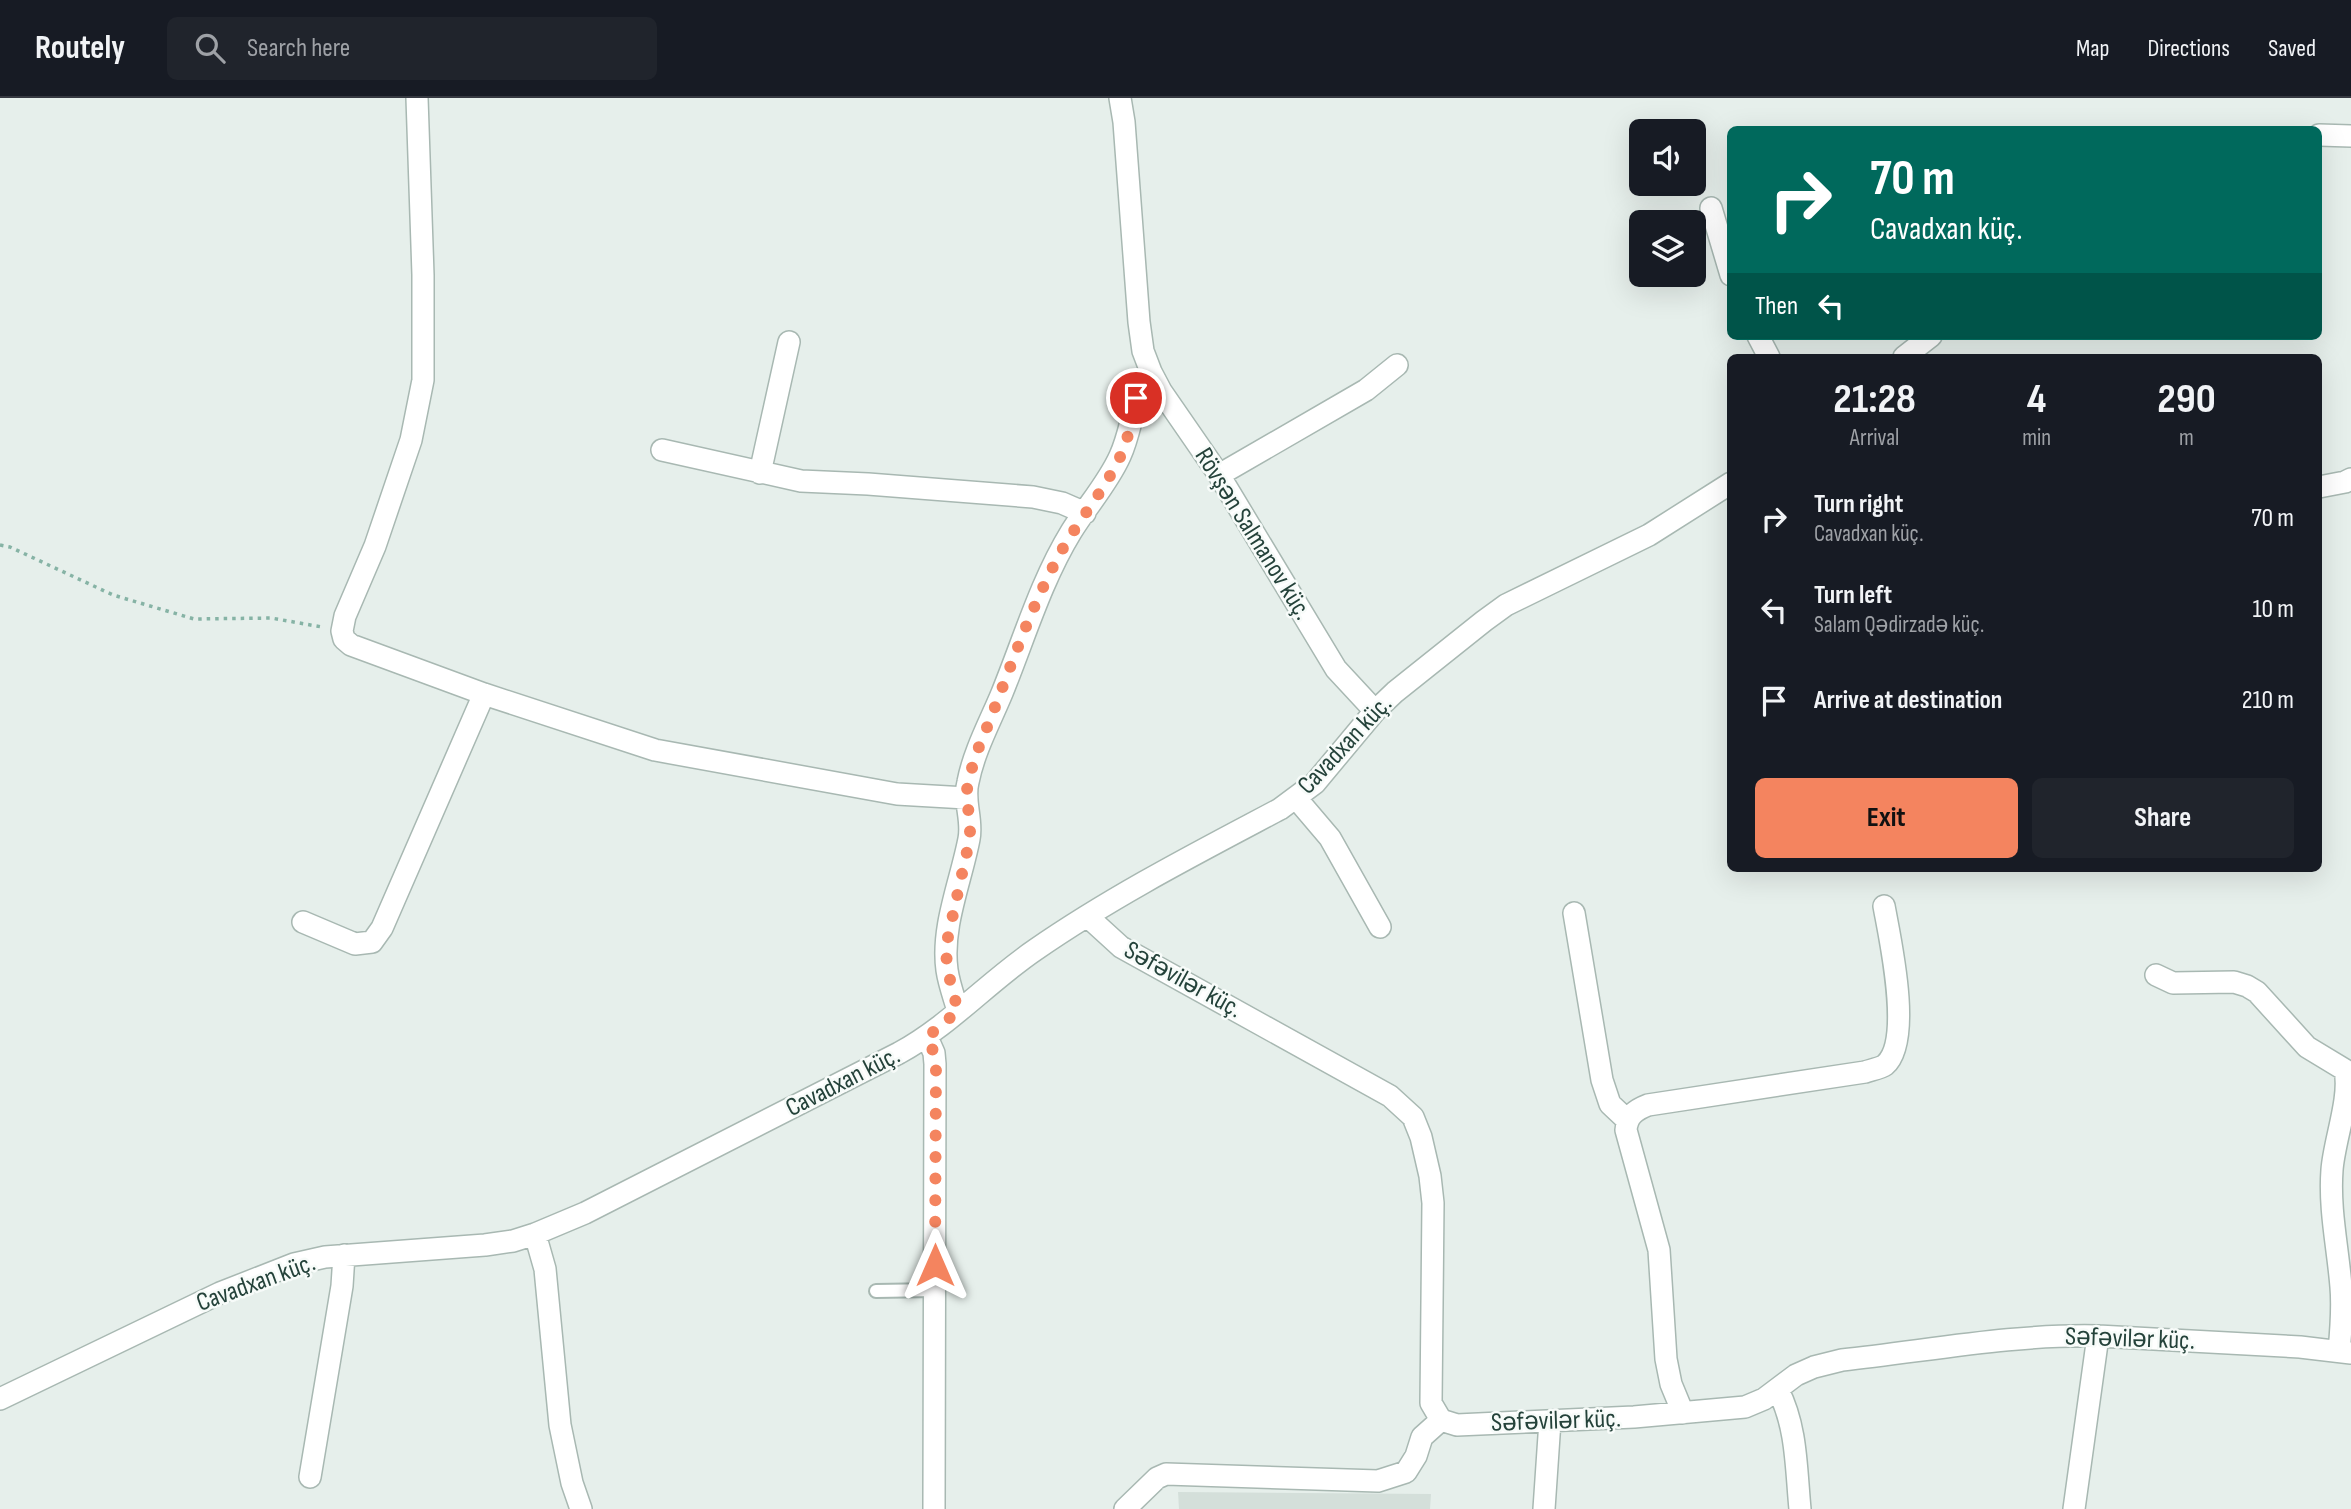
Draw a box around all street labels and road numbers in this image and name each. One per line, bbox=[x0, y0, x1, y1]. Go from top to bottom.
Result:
street label: Rövşən Salmanov küç. bbox=[1188, 442, 1318, 626]
street label: Cavadxan küç. bbox=[1291, 689, 1399, 801]
street label: Səfəvilər küç. bbox=[1119, 935, 1247, 1025]
street label: Cavadxan küç. bbox=[781, 1040, 905, 1124]
street label: Cavadxan küç. bbox=[192, 1247, 320, 1319]
street label: Səfəvilər küç. bbox=[2064, 1321, 2196, 1357]
street label: Səfəvilər küç. bbox=[1490, 1403, 1622, 1439]

